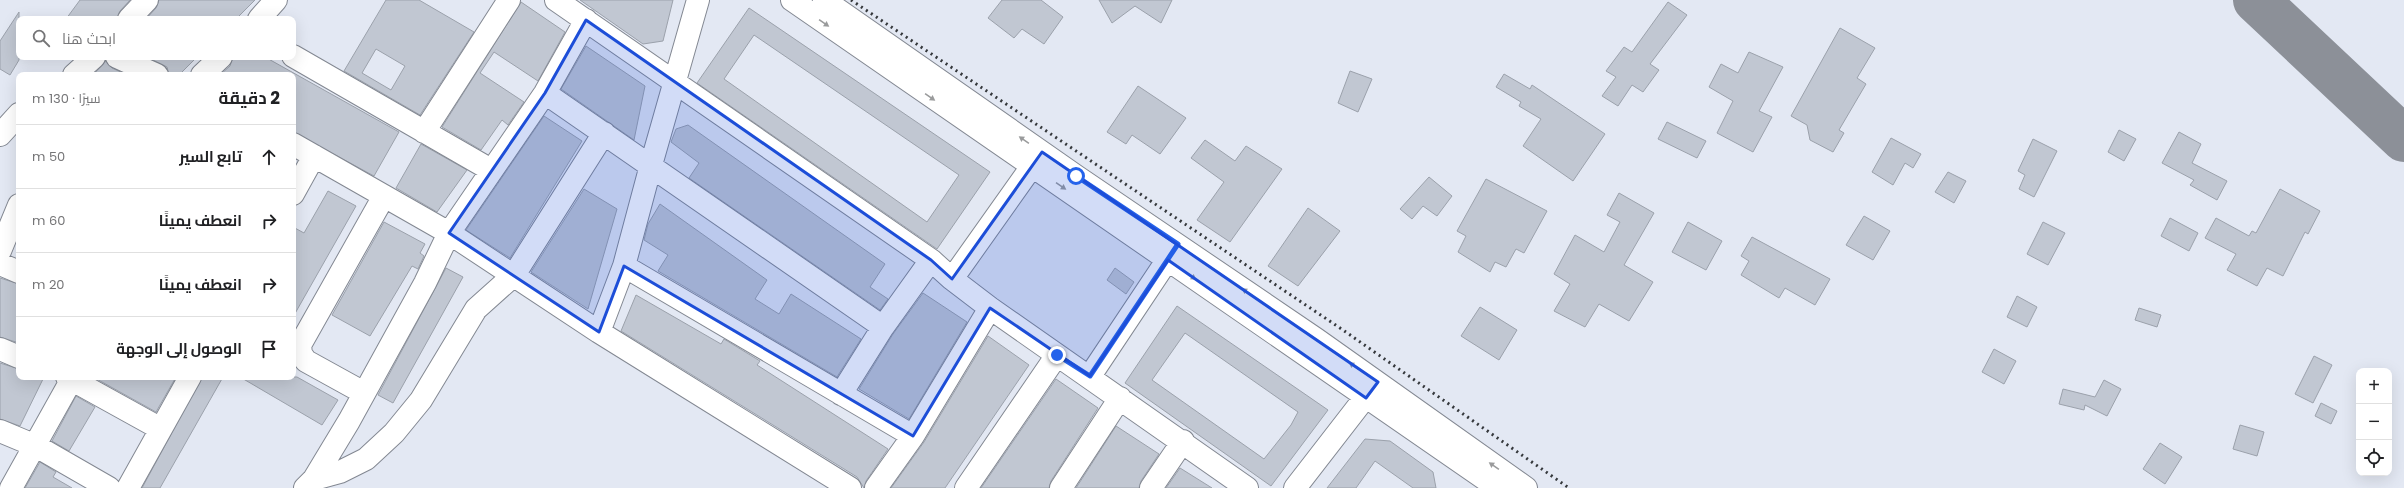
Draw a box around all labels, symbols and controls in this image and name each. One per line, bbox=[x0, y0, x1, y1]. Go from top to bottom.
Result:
search box bbox=[16, 16, 296, 60]
one-way arrow bbox=[818, 19, 829, 27]
icon: search bbox=[30, 27, 52, 49]
text: ابحث هنا bbox=[62, 28, 116, 49]
text: 2 دقيقة bbox=[219, 86, 280, 110]
text: سيرًا · 130 m bbox=[32, 89, 101, 108]
one-way arrow bbox=[925, 93, 936, 100]
one-way arrow bbox=[1019, 136, 1030, 144]
text: تابع السير bbox=[179, 146, 242, 167]
icon: ahead bbox=[258, 146, 280, 168]
text: 50 m bbox=[32, 147, 65, 166]
route start bbox=[1067, 167, 1085, 185]
one-way arrow bbox=[1055, 182, 1066, 190]
text: انعطف يمينًا bbox=[159, 210, 242, 231]
icon: right bbox=[258, 210, 280, 232]
text: 60 m bbox=[32, 211, 65, 230]
one-way arrow bbox=[1185, 272, 1196, 280]
text: انعطف يمينًا bbox=[159, 274, 242, 295]
icon: right bbox=[258, 274, 280, 296]
text: 20 m bbox=[32, 275, 65, 294]
one-way arrow bbox=[1242, 288, 1253, 296]
text: الوصول إلى الوجهة bbox=[116, 338, 242, 359]
icon: arrive bbox=[258, 338, 280, 360]
route end bbox=[1048, 346, 1066, 364]
one-way arrow bbox=[1349, 362, 1360, 370]
map controls bbox=[2356, 368, 2392, 476]
button: + bbox=[2356, 368, 2392, 404]
button: − bbox=[2356, 404, 2392, 440]
button: locate bbox=[2356, 440, 2392, 476]
one-way arrow bbox=[1489, 462, 1500, 470]

